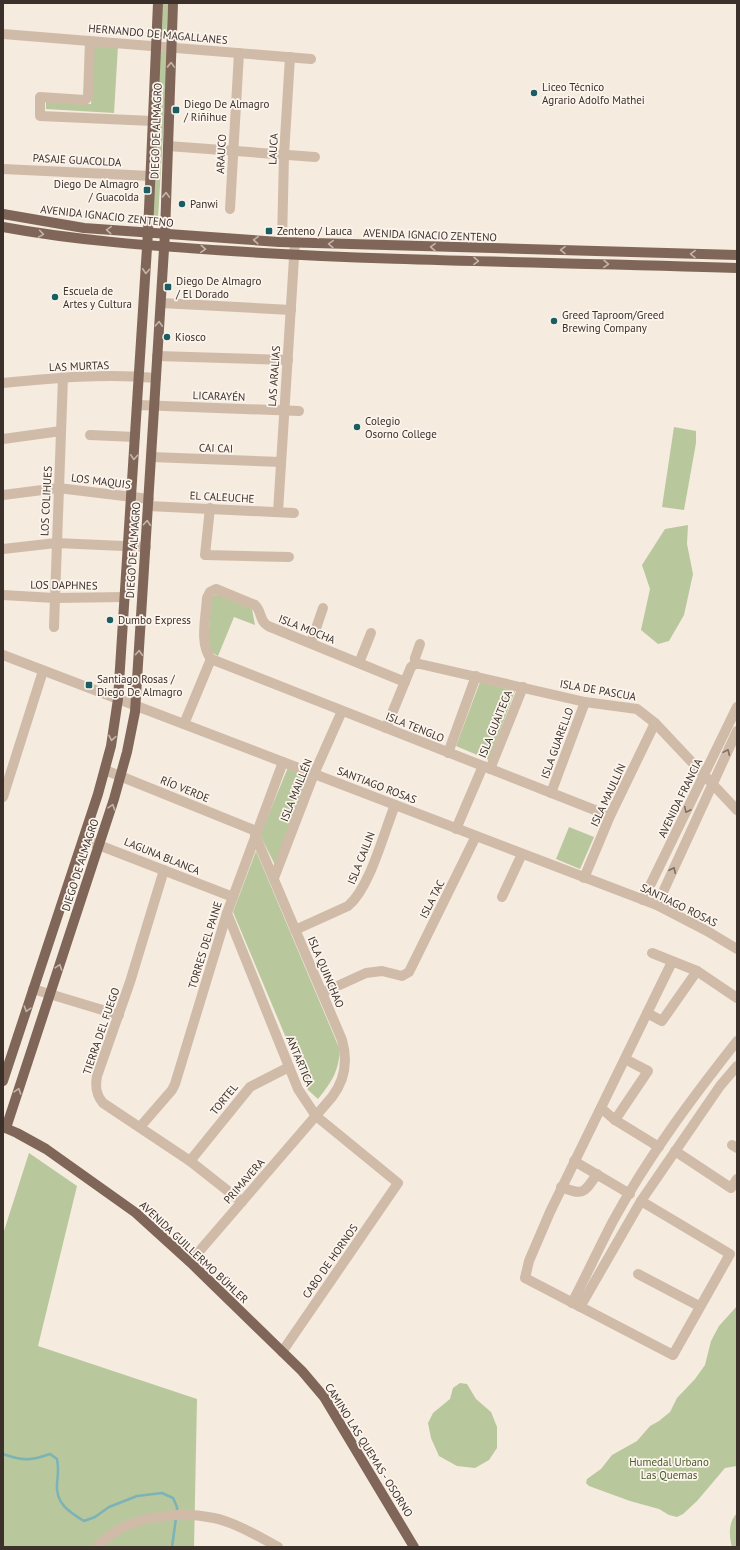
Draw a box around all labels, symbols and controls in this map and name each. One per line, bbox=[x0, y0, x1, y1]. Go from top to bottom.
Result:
street label: HERNANDO DE MAGALLANES bbox=[88, 21, 228, 47]
one-way arrow bbox=[166, 62, 175, 68]
place label: Liceo Técnico Agrario Adolfo Mathei bbox=[542, 80, 645, 107]
street label: DIEGO DE ALMAGRO bbox=[147, 83, 165, 179]
marker: Liceo Técnico Agrario Adolfo Mathei bbox=[529, 88, 539, 98]
place label: Diego De Almagro / Riñihue bbox=[183, 97, 269, 124]
marker: Diego De Almagro / Riñihue bbox=[171, 105, 181, 115]
street label: LAUCA bbox=[265, 132, 281, 165]
street label: ARAUCO bbox=[213, 134, 229, 174]
street label: PASAJE GUACOLDA bbox=[32, 151, 122, 169]
place label: Diego De Almagro / Guacolda bbox=[54, 177, 139, 204]
marker: Diego De Almagro / Guacolda bbox=[142, 185, 152, 195]
one-way arrow bbox=[162, 192, 171, 198]
place label: Panwi bbox=[190, 197, 218, 211]
marker: Panwi bbox=[177, 199, 187, 209]
street label: AVENIDA IGNACIO ZENTENO bbox=[40, 202, 174, 230]
place label: Zenteno / Lauca bbox=[277, 224, 352, 238]
one-way arrow bbox=[106, 225, 112, 234]
marker: Zenteno / Lauca bbox=[264, 226, 274, 236]
street label: AVENIDA IGNACIO ZENTENO bbox=[363, 226, 497, 244]
one-way arrow bbox=[38, 229, 44, 238]
one-way arrow bbox=[253, 236, 259, 245]
one-way arrow bbox=[328, 240, 334, 248]
one-way arrow bbox=[430, 243, 436, 251]
one-way arrow bbox=[200, 244, 206, 253]
one-way arrow bbox=[560, 246, 566, 255]
one-way arrow bbox=[690, 249, 696, 258]
one-way arrow bbox=[473, 257, 479, 265]
one-way arrow bbox=[603, 260, 609, 268]
one-way arrow bbox=[141, 268, 150, 274]
place label: Diego De Almagro / El Dorado bbox=[175, 274, 261, 301]
marker: Diego De Almagro / El Dorado bbox=[163, 282, 173, 292]
place label: Escuela de Artes y Cultura bbox=[63, 284, 132, 311]
marker: Escuela de Artes y Cultura bbox=[50, 292, 60, 302]
place label: Greed Taproom/Greed Brewing Company bbox=[562, 308, 664, 335]
marker: Greed Taproom/Greed Brewing Company bbox=[549, 316, 559, 326]
one-way arrow bbox=[155, 321, 164, 327]
place label: Kiosco bbox=[175, 330, 206, 344]
marker: Kiosco bbox=[162, 332, 172, 342]
street label: LAS ARALIAS bbox=[265, 345, 283, 407]
street label: LAS MURTAS bbox=[49, 358, 110, 374]
street label: LICARAYÉN bbox=[192, 388, 246, 404]
place label: Colegio Osorno College bbox=[365, 414, 437, 441]
marker: Colegio Osorno College bbox=[352, 422, 362, 432]
street label: CAI CAI bbox=[199, 440, 233, 456]
one-way arrow bbox=[130, 454, 139, 460]
street label: LOS COLIHUES bbox=[37, 466, 55, 536]
street label: LOS MAQUIS bbox=[70, 470, 132, 492]
street label: EL CALEUCHE bbox=[189, 488, 255, 506]
street label: DIEGO DE ALMAGRO bbox=[123, 501, 143, 599]
one-way arrow bbox=[143, 520, 152, 526]
street label: LOS DAPHNES bbox=[30, 577, 98, 593]
street label: ISLA MOCHA bbox=[277, 611, 338, 647]
place label: Dumbo Express bbox=[118, 613, 191, 627]
marker: Dumbo Express bbox=[105, 615, 115, 625]
one-way arrow bbox=[134, 650, 143, 656]
place label: Santiago Rosas / Diego De Almagro bbox=[97, 672, 182, 699]
street label: ISLA DE PASCUA bbox=[559, 676, 638, 704]
marker: Santiago Rosas / Diego De Almagro bbox=[84, 680, 94, 690]
street label: ISLA GUAITECA bbox=[475, 688, 515, 760]
street label: ISLA GUARELLO bbox=[538, 706, 576, 780]
street label: ISLA TENGLO bbox=[384, 709, 446, 745]
one-way arrow bbox=[109, 735, 117, 741]
one-way arrow bbox=[723, 748, 731, 755]
street label: ISLA MAILLÉN bbox=[277, 756, 315, 824]
street label: AVENIDA FRANCIA bbox=[655, 756, 705, 840]
street label: ISLA MAULLÍN bbox=[587, 761, 629, 829]
street label: SANTIAGO ROSAS bbox=[335, 763, 419, 807]
street label: RÍO VERDE bbox=[158, 773, 212, 805]
one-way arrow bbox=[107, 804, 115, 811]
one-way arrow bbox=[685, 806, 692, 814]
street label: DIEGO DE ALMAGRO bbox=[58, 817, 102, 913]
street label: ISLA CAILIN bbox=[344, 830, 378, 886]
street label: LAGUNA BLANCA bbox=[122, 834, 202, 878]
one-way arrow bbox=[668, 867, 676, 874]
street label: ISLA TAC bbox=[416, 877, 448, 921]
street label: SANTIAGO ROSAS bbox=[638, 880, 720, 930]
street label: TORRES DEL PAINE bbox=[185, 900, 225, 990]
street label: ISLA QUINCHAO bbox=[305, 934, 347, 1010]
one-way arrow bbox=[54, 964, 63, 971]
street label: TIERRA DEL FUEGO bbox=[80, 986, 122, 1076]
one-way arrow bbox=[23, 1005, 32, 1012]
street label: ANTARTICA bbox=[283, 1034, 317, 1089]
street label: TORTEL bbox=[207, 1080, 241, 1118]
one-way arrow bbox=[14, 1088, 22, 1095]
street label: PRIMAVERA bbox=[221, 1155, 268, 1206]
street label: AVENIDA GUILLERMO BÜHLER bbox=[137, 1198, 252, 1306]
street label: CABO DE HORNOS bbox=[299, 1221, 361, 1301]
street label: CAMINO LAS QUEMAS - OSORNO bbox=[322, 1381, 416, 1519]
park label: Humedal Urbano Las Quemas bbox=[629, 1455, 709, 1482]

